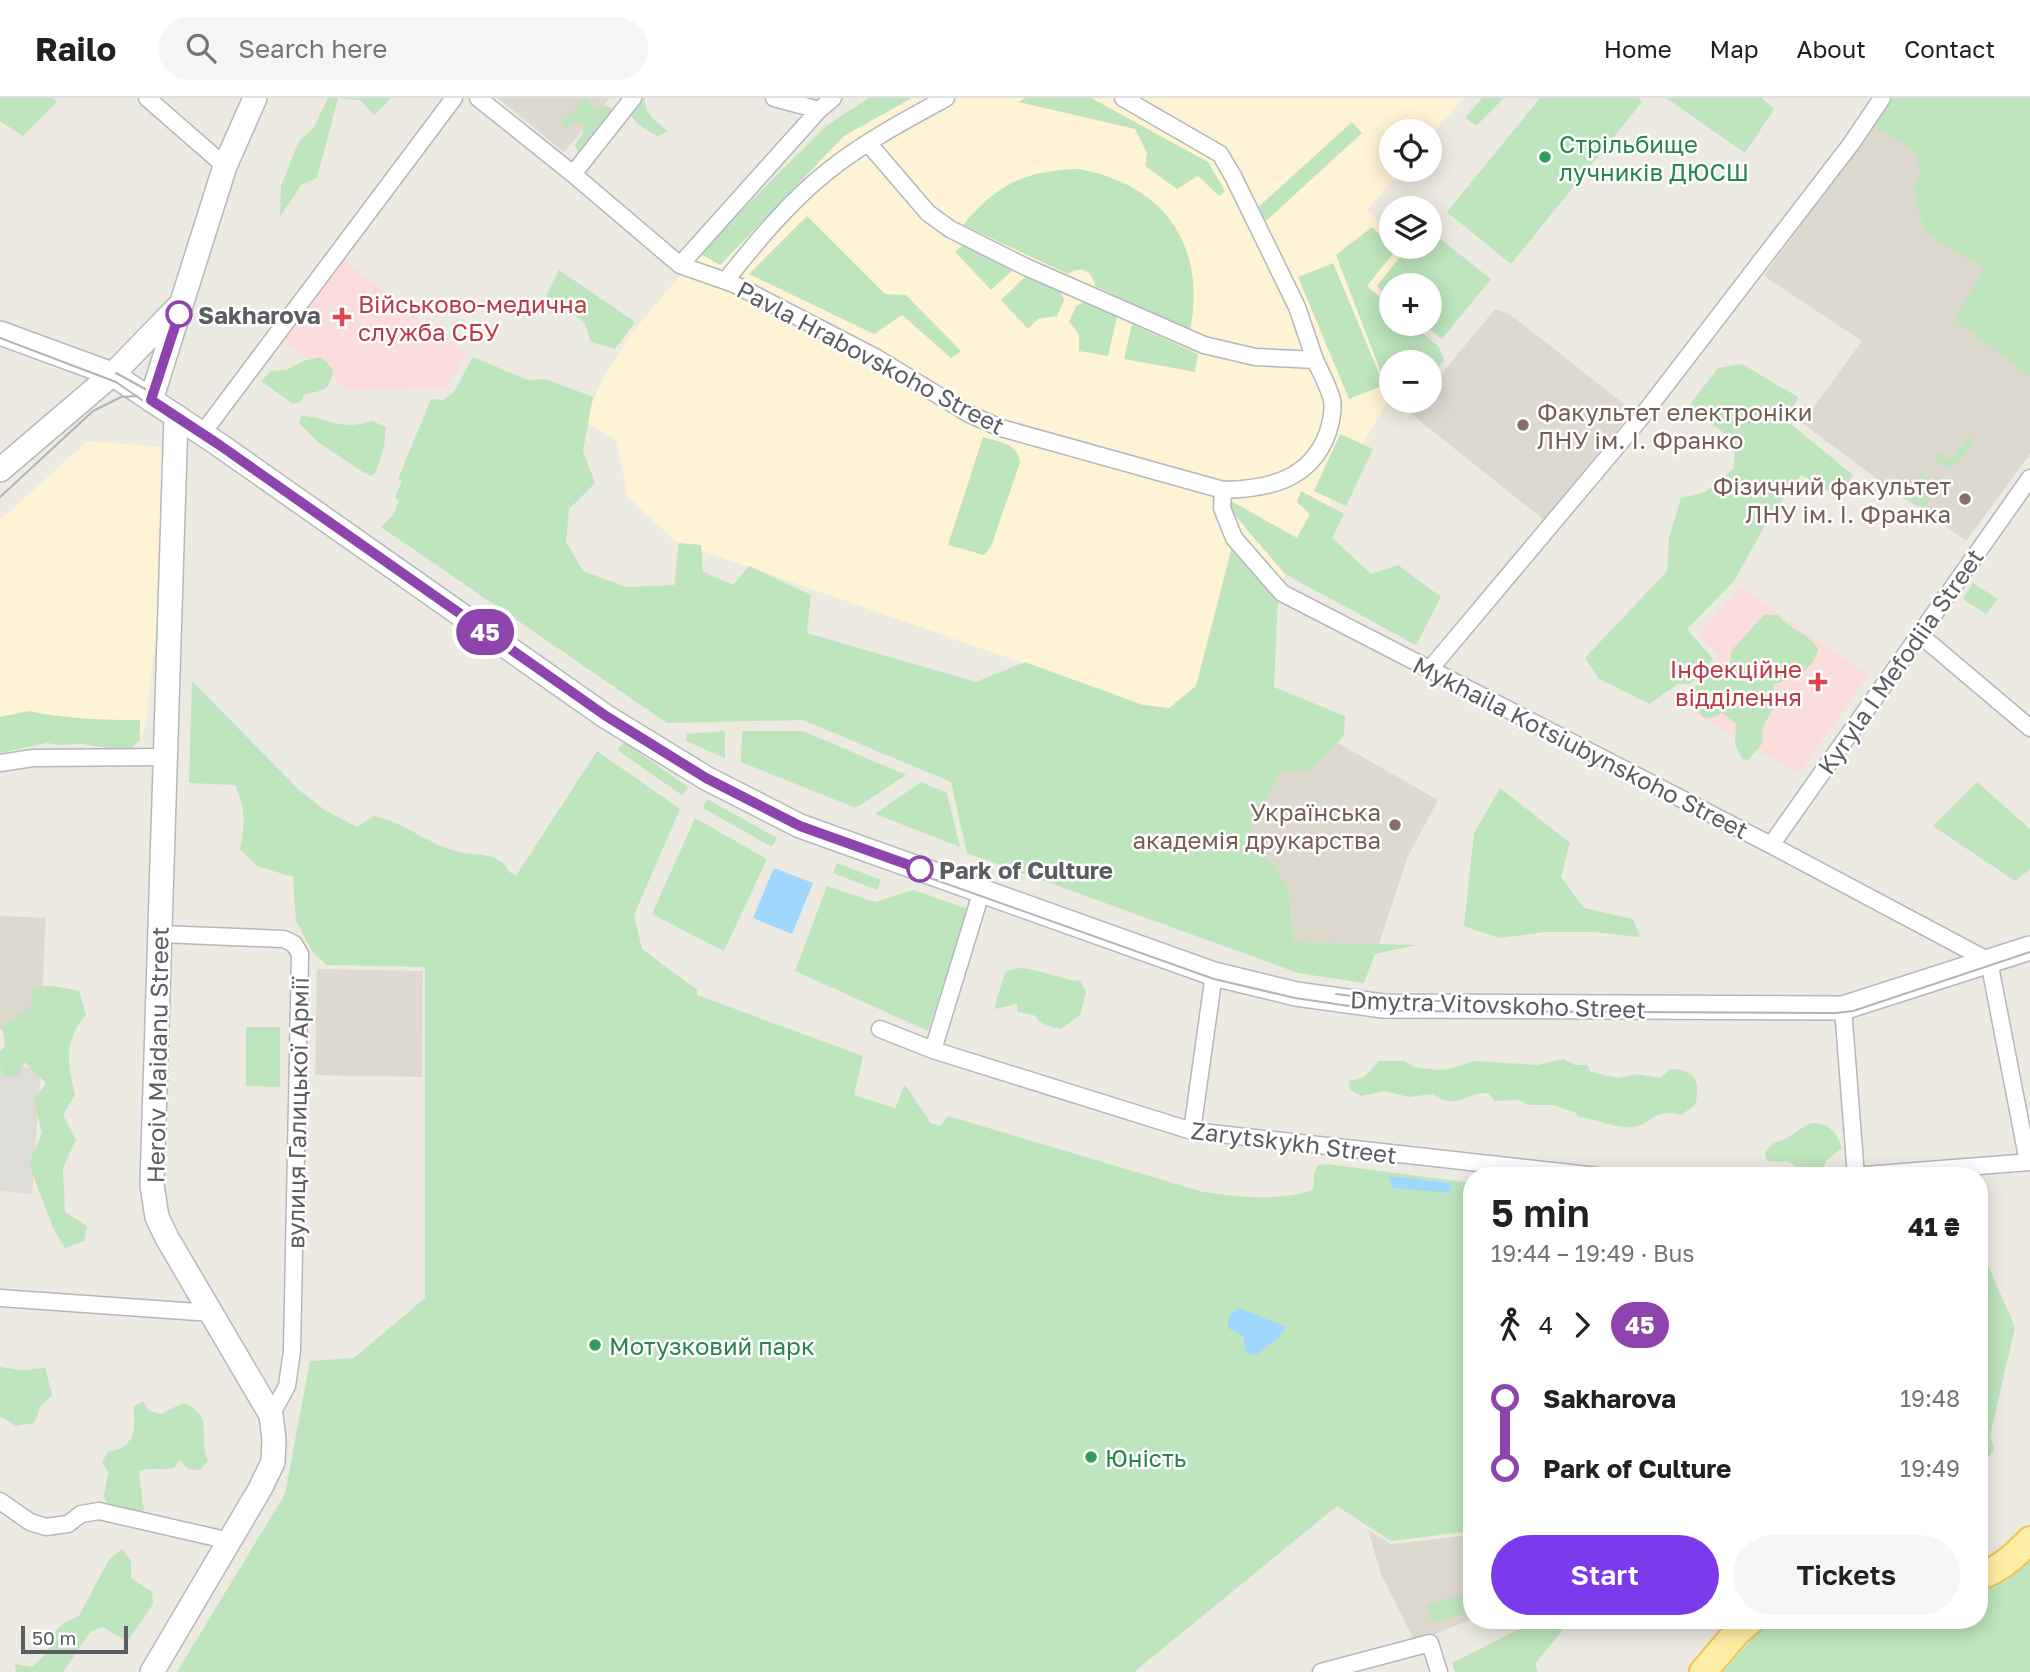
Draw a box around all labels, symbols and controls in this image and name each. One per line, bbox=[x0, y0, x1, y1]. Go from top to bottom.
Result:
search box bbox=[158, 17, 648, 80]
text: Railo bbox=[35, 29, 116, 68]
icon: search bbox=[182, 29, 220, 67]
text: Search here bbox=[238, 33, 387, 64]
text: Home bbox=[1604, 34, 1672, 63]
text: Map bbox=[1710, 34, 1759, 63]
text: About bbox=[1797, 34, 1866, 63]
text: Contact bbox=[1904, 34, 1995, 63]
map controls bbox=[1379, 119, 1442, 413]
button: locate bbox=[1379, 119, 1442, 182]
place label: Стрільбище лучників ДЮСШ bbox=[1559, 129, 1749, 186]
marker: Стрільбище лучників ДЮСШ bbox=[1537, 149, 1553, 165]
button: layers bbox=[1379, 196, 1442, 259]
button: + bbox=[1379, 273, 1442, 336]
street label: Pavla Hrabovskoho Street bbox=[732, 274, 1010, 440]
place label: Військово-медична служба СБУ bbox=[358, 289, 587, 346]
place label: Sakharova bbox=[198, 300, 321, 329]
marker: Sakharova bbox=[166, 301, 192, 327]
marker: Військово-медична служба СБУ bbox=[332, 307, 352, 327]
button: − bbox=[1379, 350, 1442, 413]
place label: Факультет електроніки ЛНУ ім. І. Франко bbox=[1537, 397, 1812, 454]
marker: Факультет електроніки ЛНУ ім. І. Франко bbox=[1515, 417, 1531, 433]
place label: Фізичний факультет ЛНУ ім. І. Франка bbox=[1713, 471, 1951, 528]
marker: Фізичний факультет ЛНУ ім. І. Франка bbox=[1957, 491, 1973, 507]
street label: Kyryla I Mefodiia Street bbox=[1811, 543, 1989, 779]
line badge: 45 bbox=[454, 609, 516, 655]
text: 45 bbox=[470, 617, 500, 646]
street label: Mykhaila Kotsiubynskoho Street bbox=[1409, 650, 1753, 844]
place label: Інфекційне відділення bbox=[1670, 654, 1802, 711]
marker: Інфекційне відділення bbox=[1808, 672, 1828, 692]
place label: Українська академія друкарства bbox=[1132, 797, 1381, 854]
marker: Українська академія друкарства bbox=[1387, 817, 1403, 833]
place label: Park of Culture bbox=[939, 855, 1113, 884]
marker: Park of Culture bbox=[907, 856, 933, 882]
street label: Heroiv Maidanu Street bbox=[140, 926, 174, 1184]
street label: вулиця Галицької Армії bbox=[280, 975, 314, 1249]
street label: Dmytra Vitovskoho Street bbox=[1350, 984, 1646, 1024]
street label: Zarytskykh Street bbox=[1189, 1115, 1399, 1169]
text: 5 min bbox=[1491, 1190, 1590, 1235]
text: 41 ₴ bbox=[1908, 1211, 1960, 1242]
text: 19:44 – 19:49 · Bus bbox=[1491, 1239, 1695, 1267]
icon: walk bbox=[1491, 1306, 1529, 1344]
icon: forward bbox=[1563, 1306, 1601, 1344]
text: 45 bbox=[1625, 1310, 1655, 1339]
text: 4 bbox=[1539, 1311, 1553, 1339]
place label: Мотузковий парк bbox=[609, 1331, 815, 1360]
marker: Мотузковий парк bbox=[587, 1337, 603, 1353]
text: Sakharova bbox=[1543, 1383, 1676, 1414]
text: 19:48 bbox=[1900, 1384, 1960, 1412]
place label: Юність bbox=[1105, 1443, 1186, 1472]
marker: Юність bbox=[1083, 1449, 1099, 1465]
text: Park of Culture bbox=[1543, 1453, 1731, 1484]
text: 19:49 bbox=[1900, 1454, 1960, 1482]
button: Start bbox=[1491, 1535, 1719, 1615]
button: Tickets bbox=[1733, 1535, 1960, 1615]
scale bar bbox=[21, 1623, 128, 1655]
text: 50 m bbox=[32, 1626, 76, 1649]

